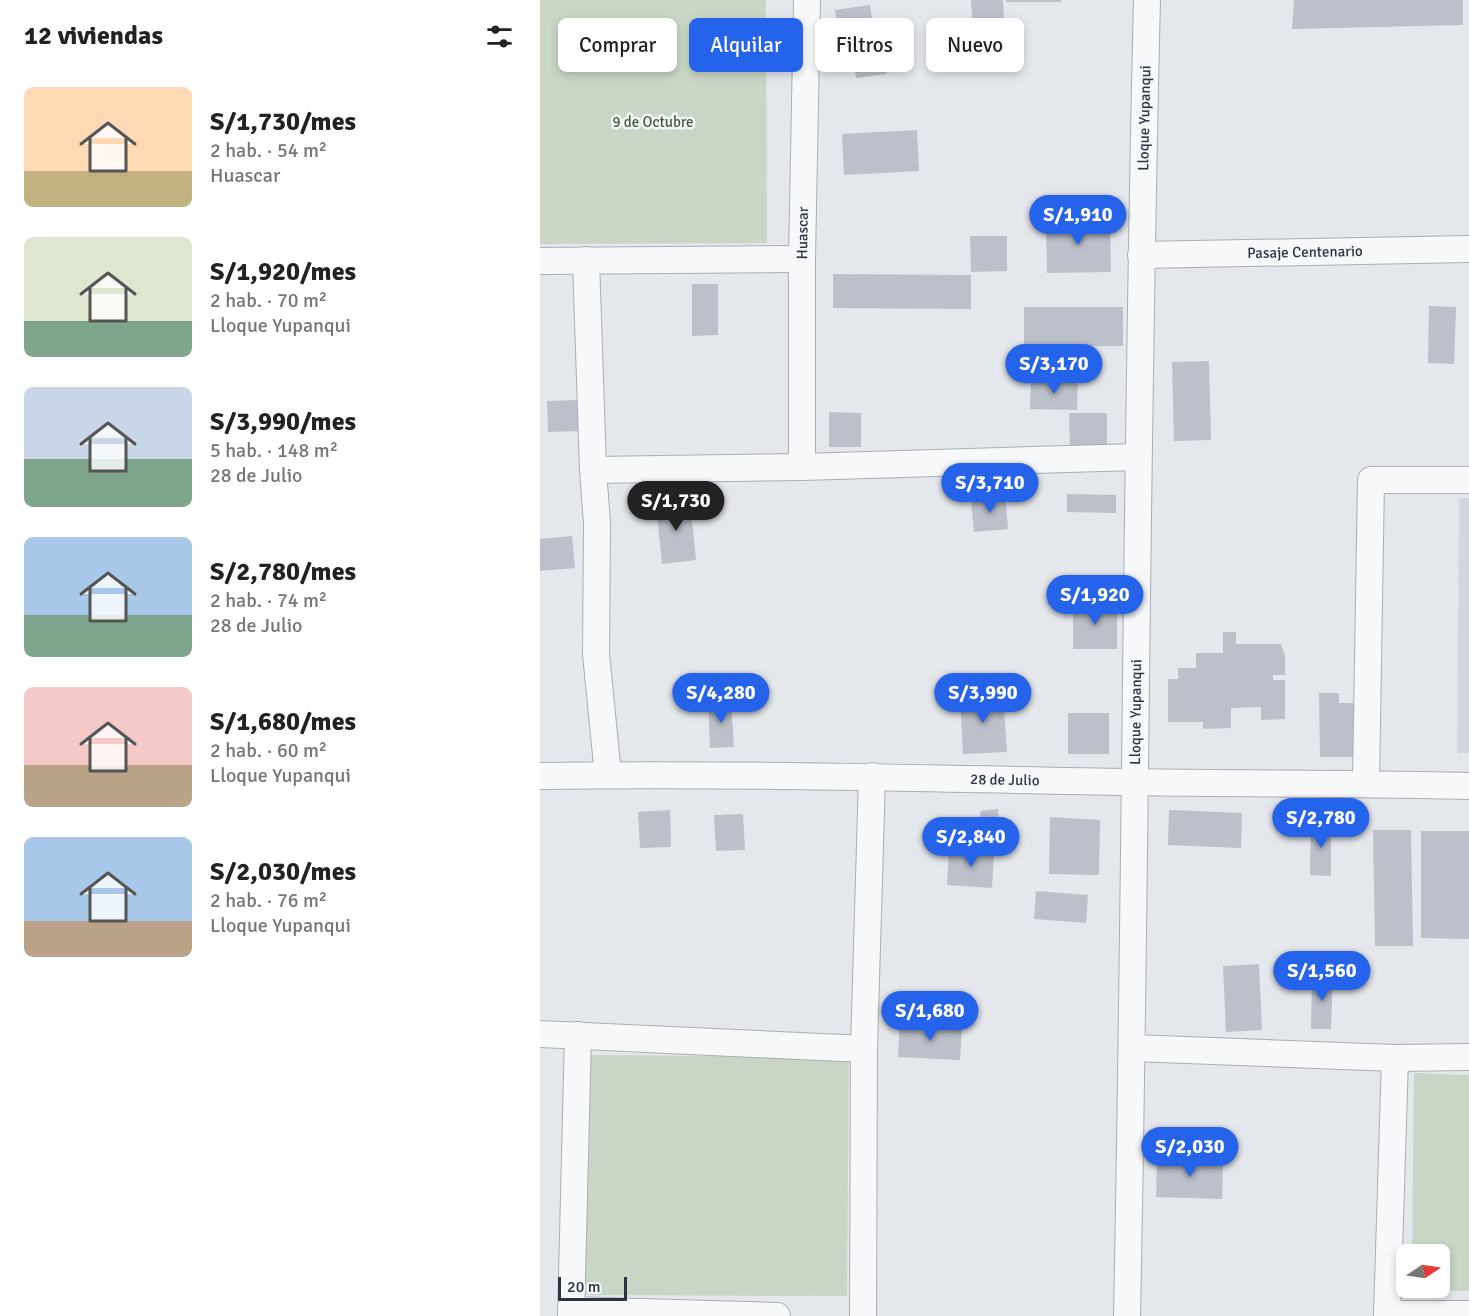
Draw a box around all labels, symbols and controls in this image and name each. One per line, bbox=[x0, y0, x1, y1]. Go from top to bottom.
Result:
chip: Comprar bbox=[558, 18, 677, 72]
chip: Alquilar bbox=[689, 18, 803, 72]
chip: Filtros bbox=[815, 18, 914, 72]
chip: Nuevo bbox=[926, 18, 1024, 72]
text: 12 viviendas bbox=[24, 20, 163, 52]
icon: filters bbox=[483, 20, 516, 53]
street label: Lloque Yupanqui bbox=[1134, 65, 1154, 171]
text: S/1,730/mes bbox=[210, 106, 356, 138]
icon: home bbox=[72, 111, 144, 183]
park label: 9 de Octubre bbox=[612, 113, 694, 131]
text: 2 hab. · 54 m² bbox=[210, 138, 327, 163]
text: Huascar bbox=[210, 163, 280, 188]
pin: S/1,910 bbox=[1023, 195, 1133, 246]
text: S/1,910 bbox=[1043, 202, 1113, 227]
street label: Huascar bbox=[793, 206, 812, 260]
street label: Pasaje Centenario bbox=[1247, 242, 1363, 262]
text: S/1,920/mes bbox=[210, 256, 356, 288]
icon: home bbox=[72, 261, 144, 333]
text: 2 hab. · 70 m² bbox=[210, 288, 327, 313]
text: Lloque Yupanqui bbox=[210, 313, 351, 338]
pin: S/3,170 bbox=[999, 344, 1109, 395]
text: S/3,170 bbox=[1019, 351, 1089, 376]
text: S/3,990/mes bbox=[210, 406, 356, 438]
icon: home bbox=[72, 411, 144, 483]
text: 5 hab. · 148 m² bbox=[210, 438, 338, 463]
text: 28 de Julio bbox=[210, 463, 303, 488]
pin: S/3,710 bbox=[935, 463, 1045, 514]
text: S/3,710 bbox=[955, 470, 1025, 495]
pin: S/1,730 bbox=[621, 481, 731, 532]
text: S/1,730 bbox=[641, 488, 711, 513]
text: S/2,780/mes bbox=[210, 556, 356, 588]
icon: home bbox=[72, 561, 144, 633]
pin: S/1,920 bbox=[1040, 575, 1150, 626]
text: S/1,920 bbox=[1060, 582, 1130, 607]
text: 2 hab. · 74 m² bbox=[210, 588, 327, 613]
text: 28 de Julio bbox=[210, 613, 303, 638]
street label: Lloque Yupanqui bbox=[1126, 659, 1145, 765]
pin: S/4,280 bbox=[666, 673, 776, 724]
pin: S/3,990 bbox=[928, 673, 1038, 724]
text: S/4,280 bbox=[686, 680, 756, 705]
text: S/3,990 bbox=[948, 680, 1018, 705]
text: S/1,680/mes bbox=[210, 706, 356, 738]
icon: home bbox=[72, 711, 144, 783]
text: 2 hab. · 60 m² bbox=[210, 738, 327, 763]
text: Lloque Yupanqui bbox=[210, 763, 351, 788]
street label: 28 de Julio bbox=[970, 770, 1040, 789]
pin: S/2,780 bbox=[1266, 798, 1376, 849]
text: S/2,780 bbox=[1286, 805, 1356, 830]
pin: S/2,840 bbox=[916, 817, 1026, 868]
text: S/2,840 bbox=[936, 824, 1006, 849]
text: S/2,030/mes bbox=[210, 856, 356, 888]
icon: home bbox=[72, 861, 144, 933]
text: 2 hab. · 76 m² bbox=[210, 888, 327, 913]
text: Lloque Yupanqui bbox=[210, 913, 351, 938]
pin: S/1,560 bbox=[1267, 951, 1377, 1002]
text: S/1,560 bbox=[1287, 958, 1357, 983]
pin: S/1,680 bbox=[875, 991, 985, 1042]
text: S/1,680 bbox=[895, 998, 965, 1023]
pin: S/2,030 bbox=[1135, 1127, 1245, 1178]
text: S/2,030 bbox=[1155, 1134, 1225, 1159]
north arrow bbox=[1396, 1244, 1450, 1298]
map controls bbox=[1396, 1244, 1450, 1298]
scale bar bbox=[558, 1274, 627, 1302]
text: 20 m bbox=[567, 1277, 601, 1297]

